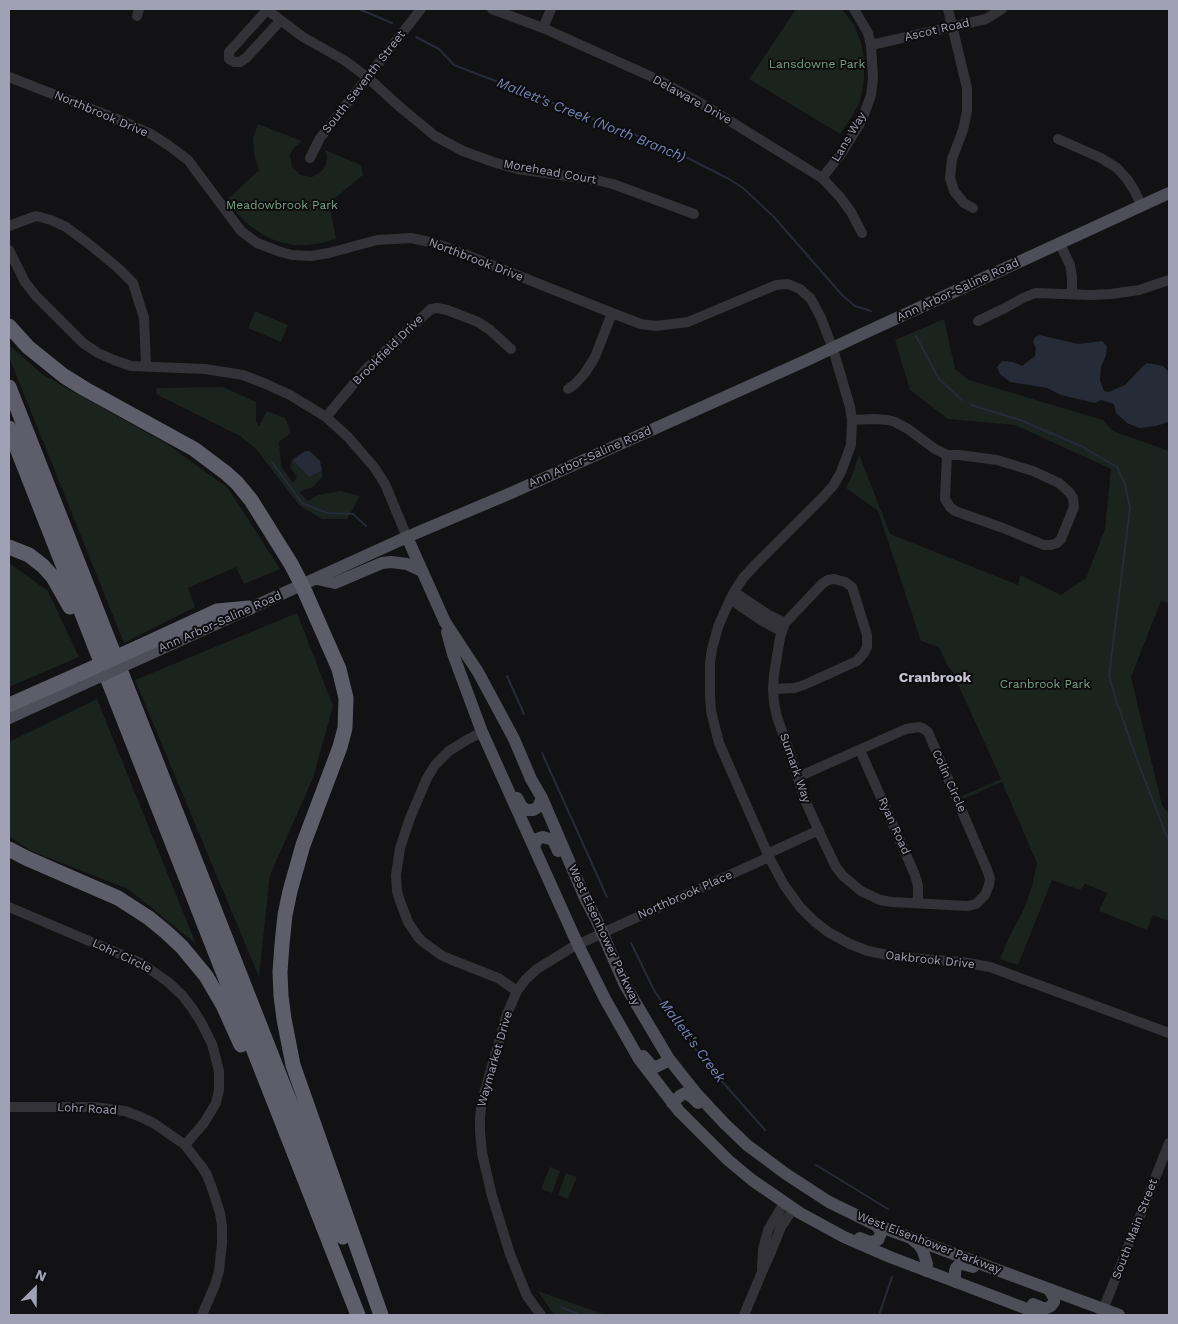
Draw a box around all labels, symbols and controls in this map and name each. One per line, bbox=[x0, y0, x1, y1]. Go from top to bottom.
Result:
street label: Ascot Road bbox=[903, 16, 971, 44]
street label: South Seventh Street bbox=[319, 28, 409, 136]
park label: Lansdowne Park bbox=[769, 57, 865, 71]
street label: Delaware Drive bbox=[650, 72, 734, 128]
water label: Mallett's Creek (North Branch) bbox=[494, 74, 688, 166]
street label: Northbrook Drive bbox=[52, 88, 150, 140]
street label: Lans Way bbox=[829, 110, 869, 164]
street label: Morehead Court bbox=[502, 157, 598, 187]
park label: Meadowbrook Park bbox=[226, 198, 338, 212]
street label: Northbrook Drive bbox=[427, 235, 525, 285]
street label: Ann Arbor-Saline Road bbox=[895, 255, 1021, 325]
street label: Brookfield Drive bbox=[350, 312, 426, 388]
street label: Ann Arbor-Saline Road bbox=[526, 423, 654, 491]
street label: Ann Arbor-Saline Road bbox=[156, 588, 284, 656]
district label: Cranbrook bbox=[899, 670, 971, 686]
park label: Cranbrook Park bbox=[1000, 677, 1090, 691]
street label: Sumark Way bbox=[776, 731, 814, 805]
street label: Colin Circle bbox=[929, 747, 969, 815]
street label: Ryan Road bbox=[875, 795, 913, 857]
street label: West Eisenhower Parkway bbox=[565, 862, 643, 1008]
street label: Northbrook Place bbox=[636, 868, 734, 922]
street label: Lohr Circle bbox=[90, 936, 154, 976]
street label: Oakbrook Drive bbox=[885, 948, 975, 972]
water label: Mallett's Creek bbox=[655, 996, 729, 1086]
street label: Waymarket Drive bbox=[474, 1009, 516, 1109]
street label: Lohr Road bbox=[57, 1100, 117, 1118]
street label: South Main Street bbox=[1109, 1177, 1161, 1281]
street label: West Eisenhower Parkway bbox=[855, 1209, 1003, 1277]
north arrow bbox=[10, 1264, 60, 1314]
text: N bbox=[33, 1266, 49, 1285]

